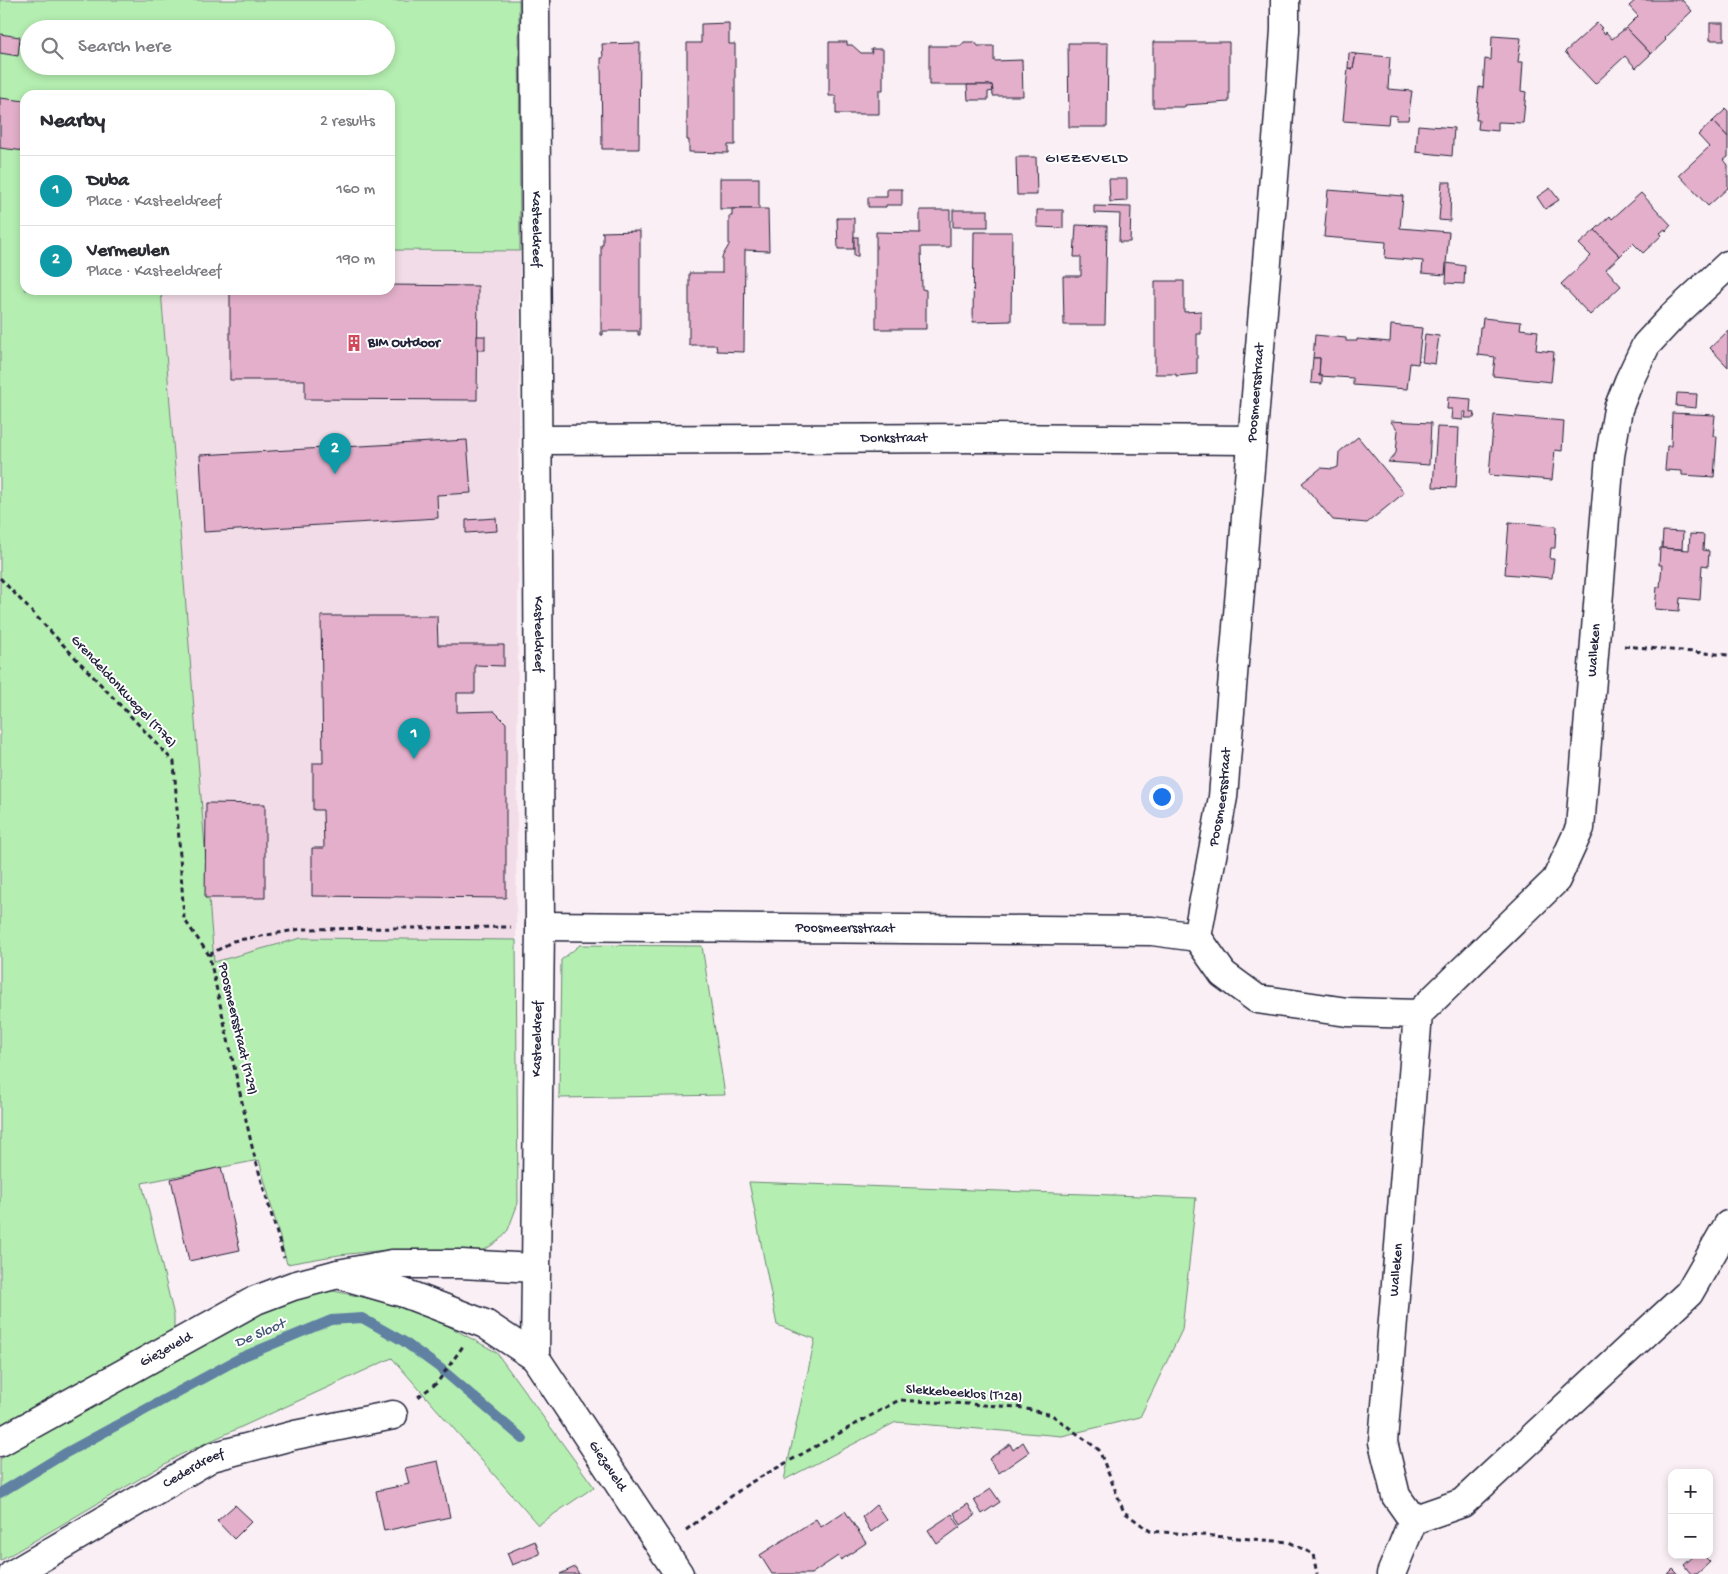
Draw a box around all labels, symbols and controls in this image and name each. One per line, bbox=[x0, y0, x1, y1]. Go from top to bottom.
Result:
search box bbox=[20, 20, 395, 75]
icon: search bbox=[38, 34, 66, 62]
text: Search here bbox=[78, 36, 172, 59]
text: Nearby bbox=[40, 110, 105, 135]
text: 2 results bbox=[320, 113, 375, 132]
district label: GIEZEVELD bbox=[1045, 150, 1129, 168]
text: Duba bbox=[87, 170, 129, 193]
text: 1 bbox=[53, 181, 59, 200]
text: 160 m bbox=[336, 181, 375, 200]
street label: Kasteeldreef bbox=[528, 191, 545, 269]
text: Place · Kasteeldreef bbox=[87, 193, 221, 212]
text: Vermeulen bbox=[87, 240, 169, 263]
text: 2 bbox=[52, 251, 60, 270]
text: 190 m bbox=[336, 251, 375, 270]
text: Place · Kasteeldreef bbox=[87, 263, 221, 282]
building icon: BIM Outdoor bbox=[344, 333, 364, 353]
place label: BIM Outdoor bbox=[367, 335, 442, 352]
street label: Poosmeersstraat bbox=[1244, 341, 1269, 444]
street label: Donkstraat bbox=[860, 430, 929, 447]
pin: 2 bbox=[319, 433, 351, 474]
street label: Kasteeldreef bbox=[530, 596, 547, 674]
street label: Walleken bbox=[1584, 623, 1605, 677]
street label: Grendeldonkwegel (T176) bbox=[66, 632, 180, 752]
pin: 1 bbox=[398, 718, 430, 759]
street label: Poosmeersstraat bbox=[1205, 746, 1236, 849]
your location bbox=[1149, 784, 1175, 810]
street label: Poosmeersstraat bbox=[794, 920, 896, 937]
street label: Poosmeersstraat (T129) bbox=[213, 960, 260, 1097]
street label: Kasteeldreef bbox=[529, 999, 547, 1077]
street label: Walleken bbox=[1386, 1242, 1408, 1297]
water label: De Sloot bbox=[232, 1314, 291, 1353]
street label: Giezeveld bbox=[137, 1328, 197, 1371]
street label: Slekkebeeklos (T128) bbox=[905, 1381, 1023, 1407]
street label: Giezeveld bbox=[584, 1438, 631, 1496]
street label: Cederdreef bbox=[160, 1445, 227, 1492]
map controls bbox=[1668, 1469, 1713, 1559]
button: + bbox=[1668, 1469, 1713, 1514]
button: − bbox=[1668, 1514, 1713, 1559]

